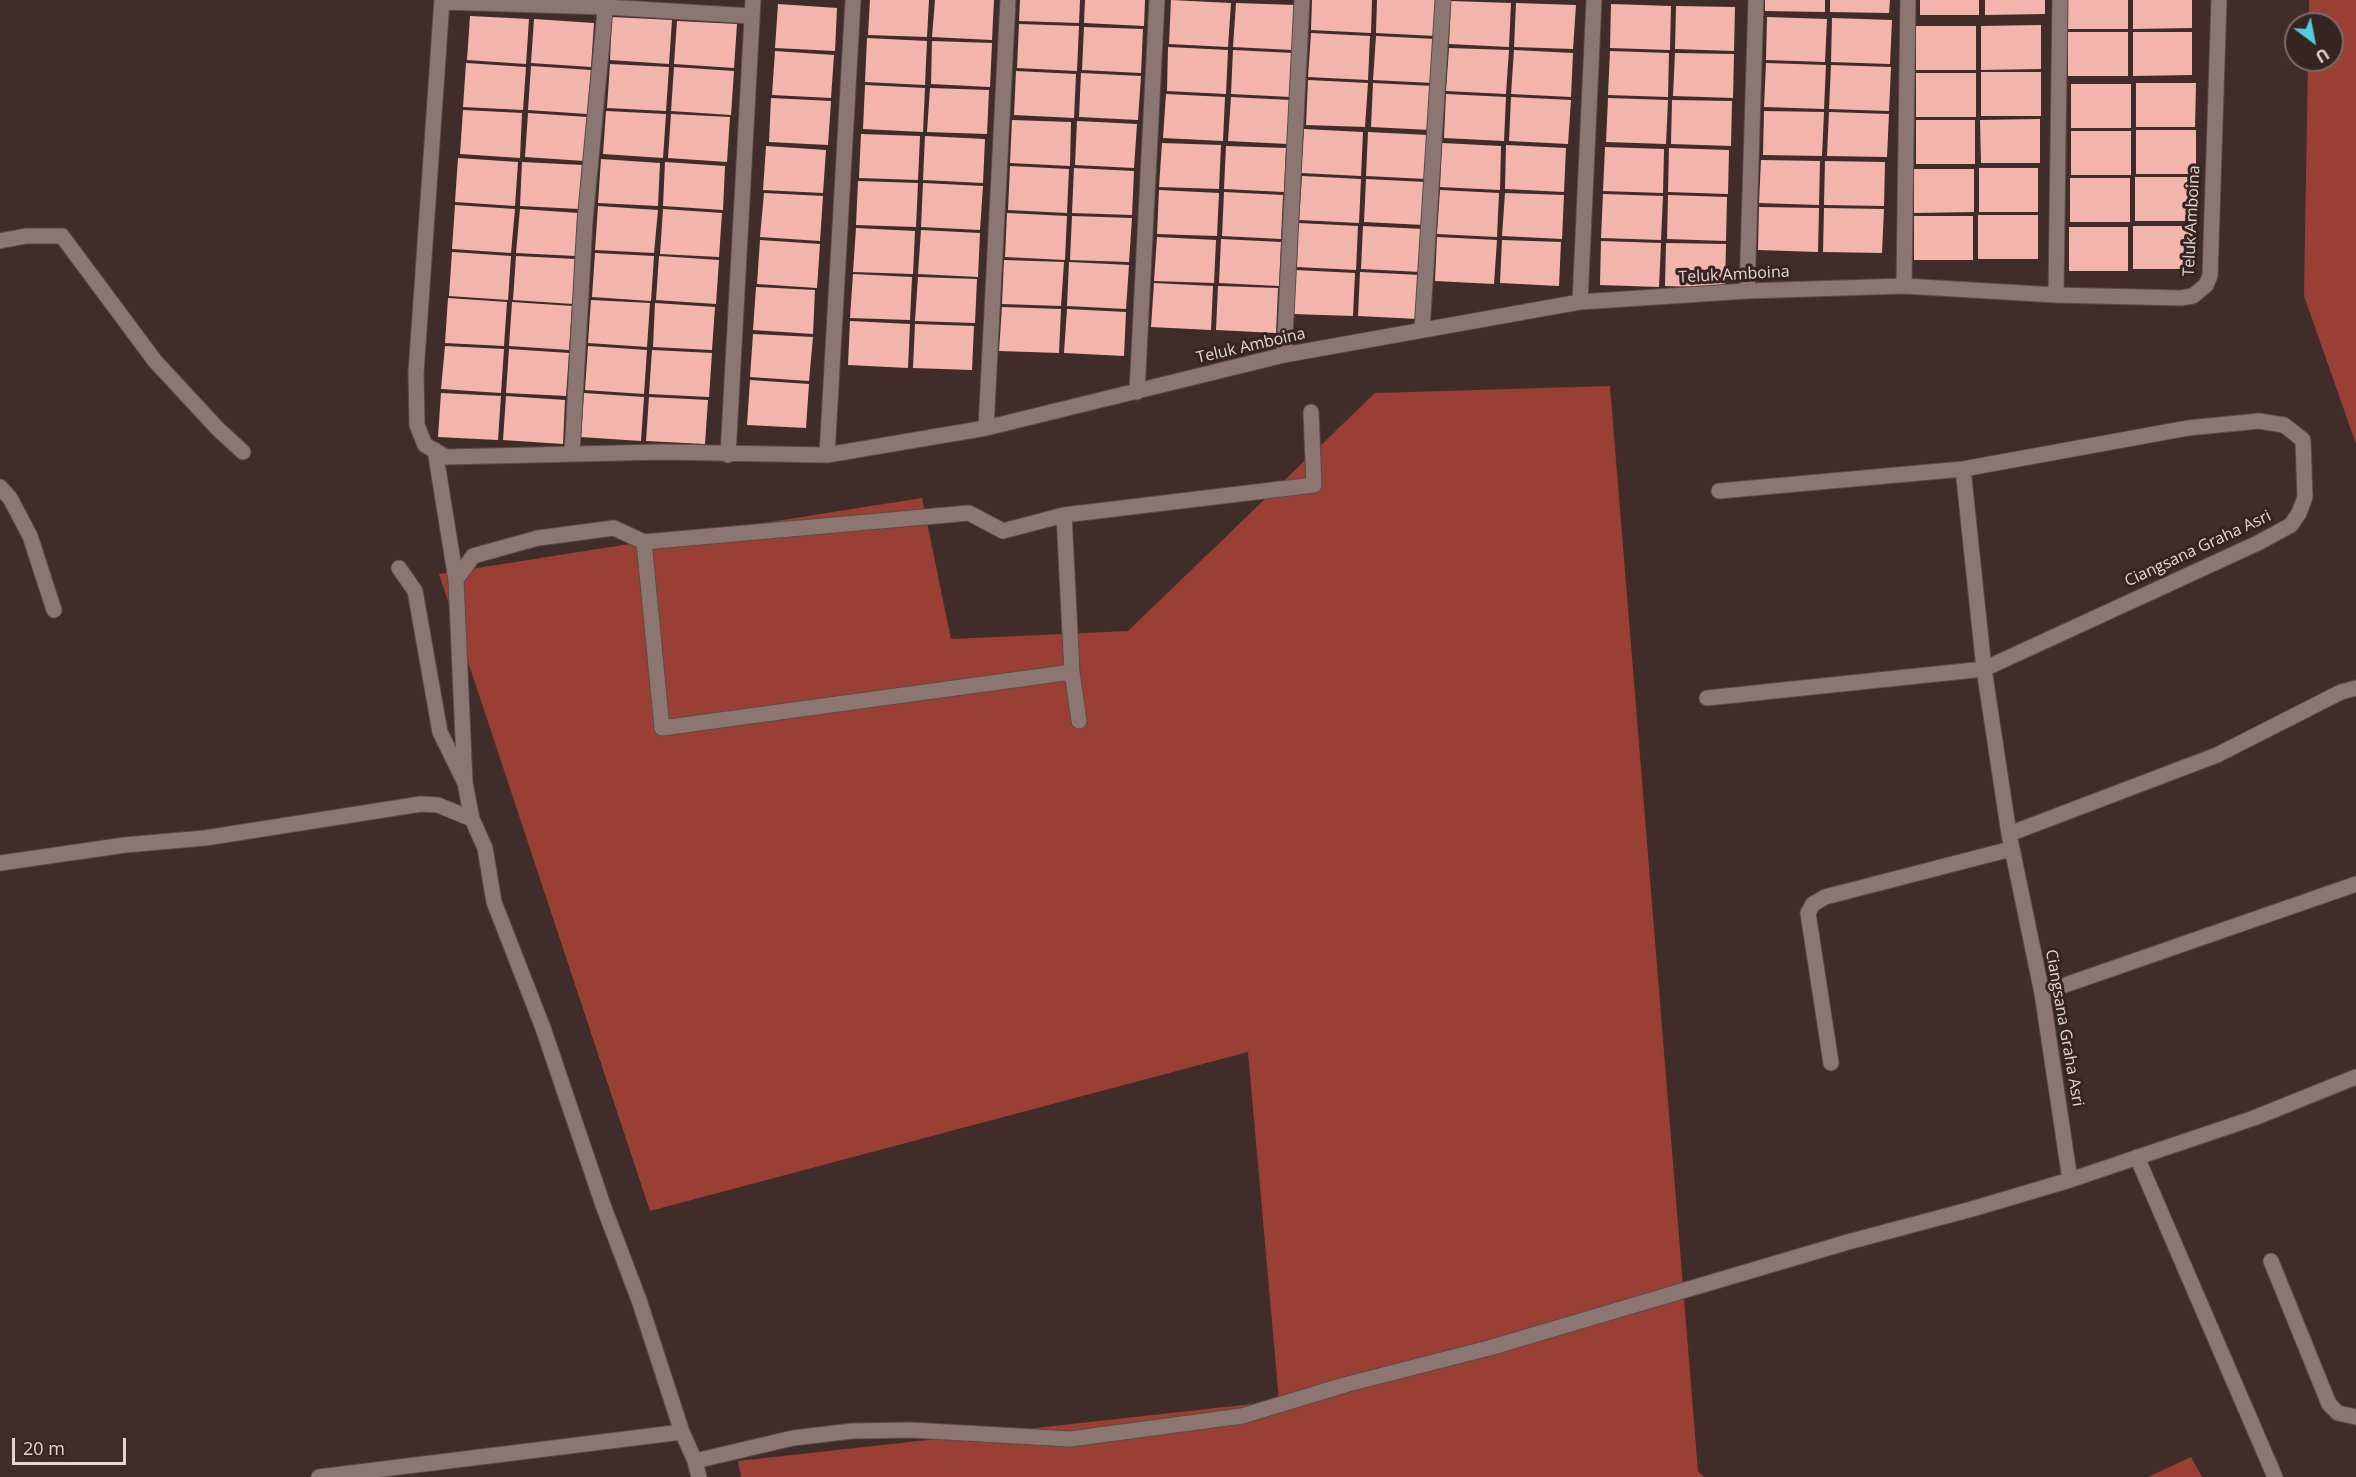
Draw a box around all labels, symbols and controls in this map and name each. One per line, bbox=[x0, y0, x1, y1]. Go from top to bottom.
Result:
north arrow bbox=[2284, 12, 2344, 72]
text: U bbox=[2312, 43, 2333, 68]
street label: Teluk Amboina bbox=[2180, 165, 2204, 277]
street label: Teluk Amboina bbox=[1678, 263, 1790, 287]
street label: Teluk Amboina bbox=[1195, 324, 1307, 368]
street label: Ciangsana Graha Asri bbox=[2122, 507, 2274, 591]
street label: Ciangsana Graha Asri bbox=[2041, 948, 2087, 1108]
scale bar bbox=[15, 1426, 129, 1464]
text: 20 m bbox=[23, 1436, 65, 1460]

